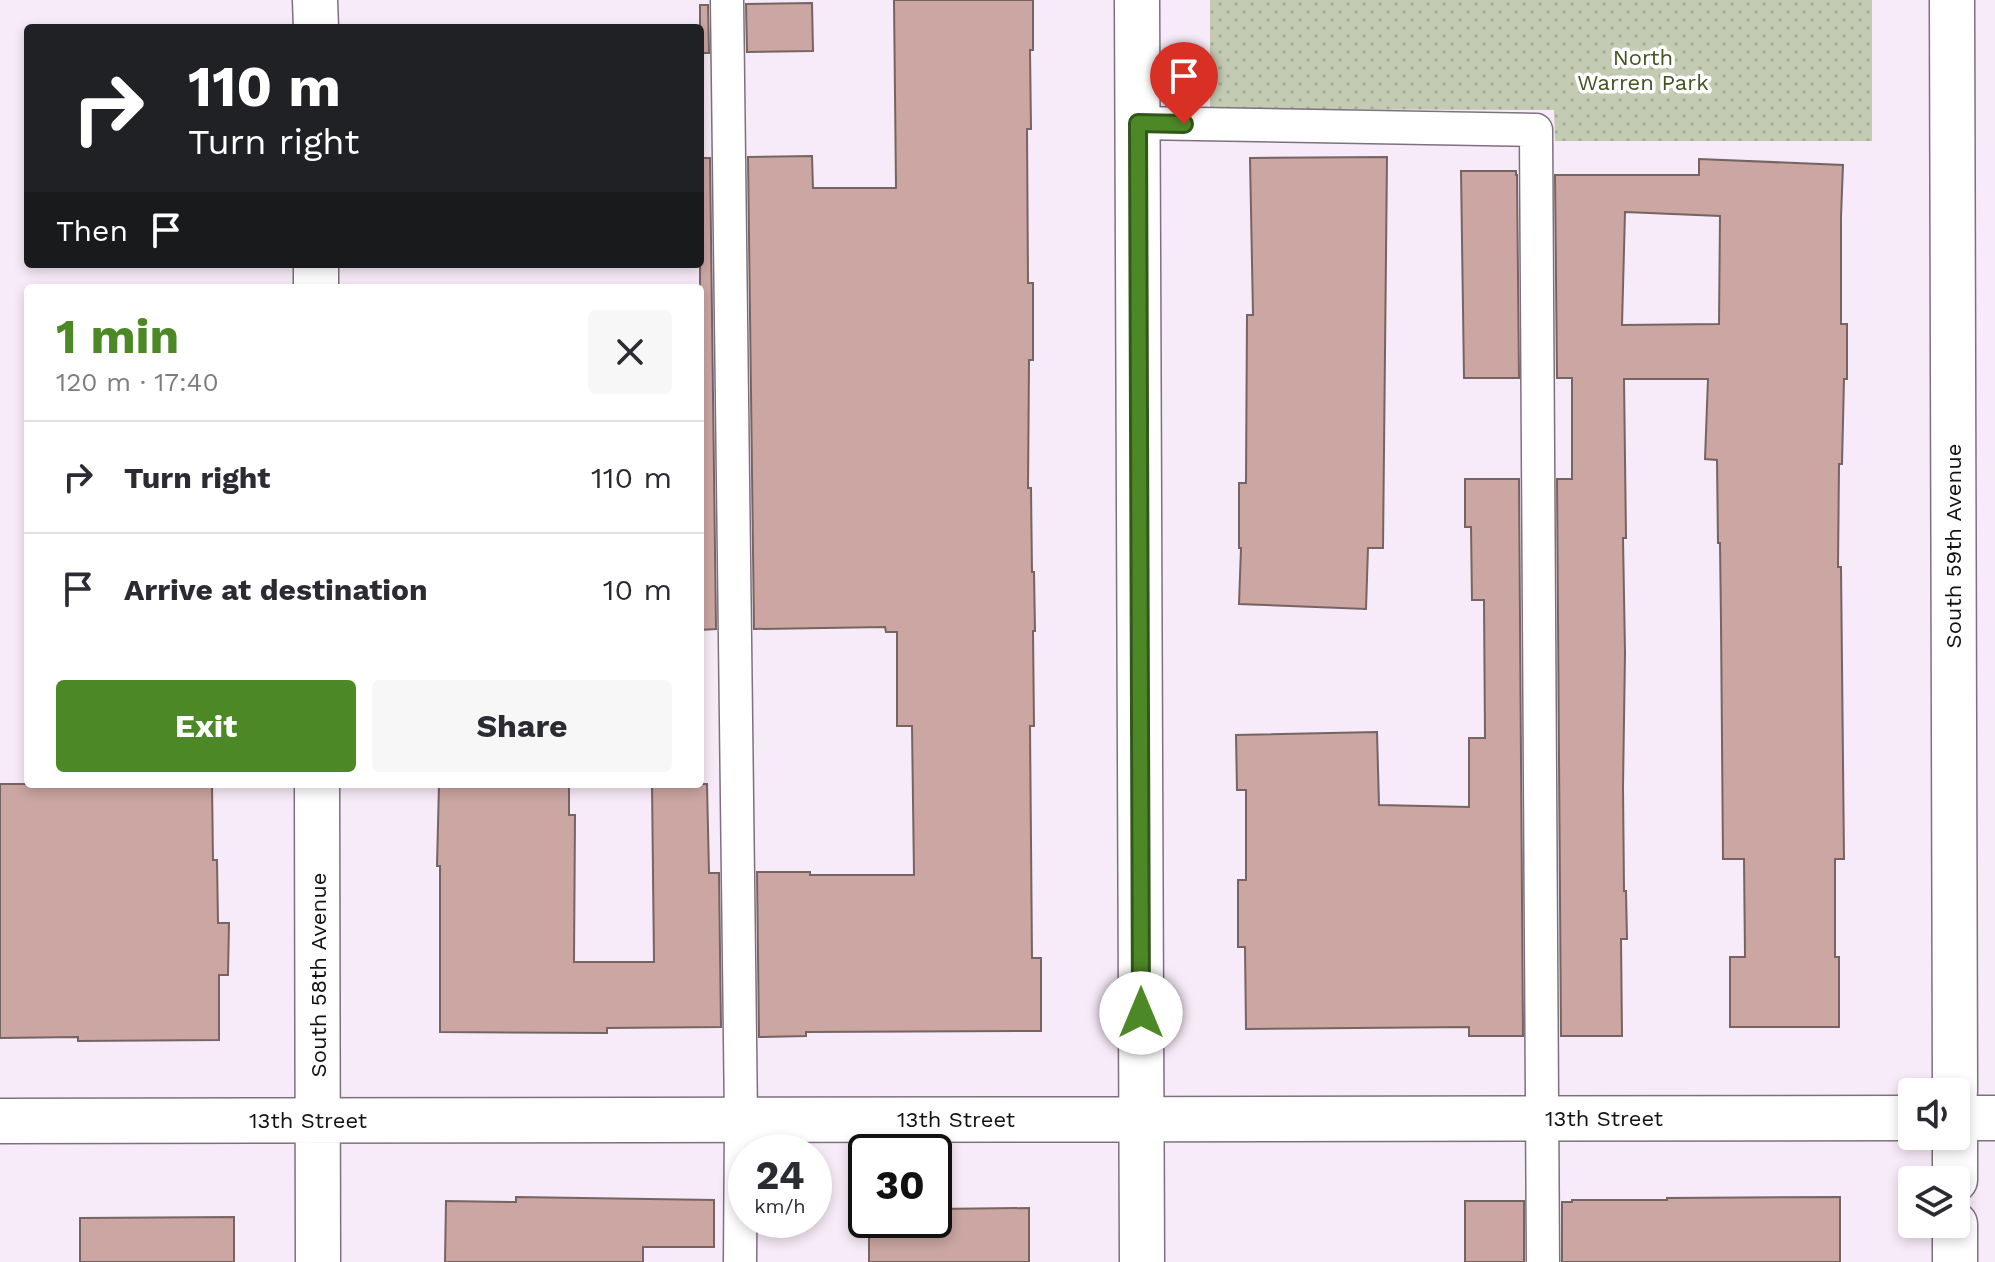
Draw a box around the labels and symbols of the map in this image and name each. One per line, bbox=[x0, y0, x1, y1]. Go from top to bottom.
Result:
pin bbox=[1150, 42, 1218, 124]
park label: North Warren Park bbox=[1577, 45, 1709, 95]
street label: South 59th Avenue bbox=[1941, 444, 1966, 648]
street label: South 58th Avenue bbox=[306, 873, 331, 1077]
position arrow bbox=[1099, 971, 1183, 1055]
street label: 13th Street bbox=[1545, 1106, 1663, 1131]
street label: 13th Street bbox=[897, 1107, 1015, 1132]
street label: 13th Street bbox=[249, 1108, 367, 1133]
speed limit sign: 30 bbox=[848, 1134, 952, 1238]

